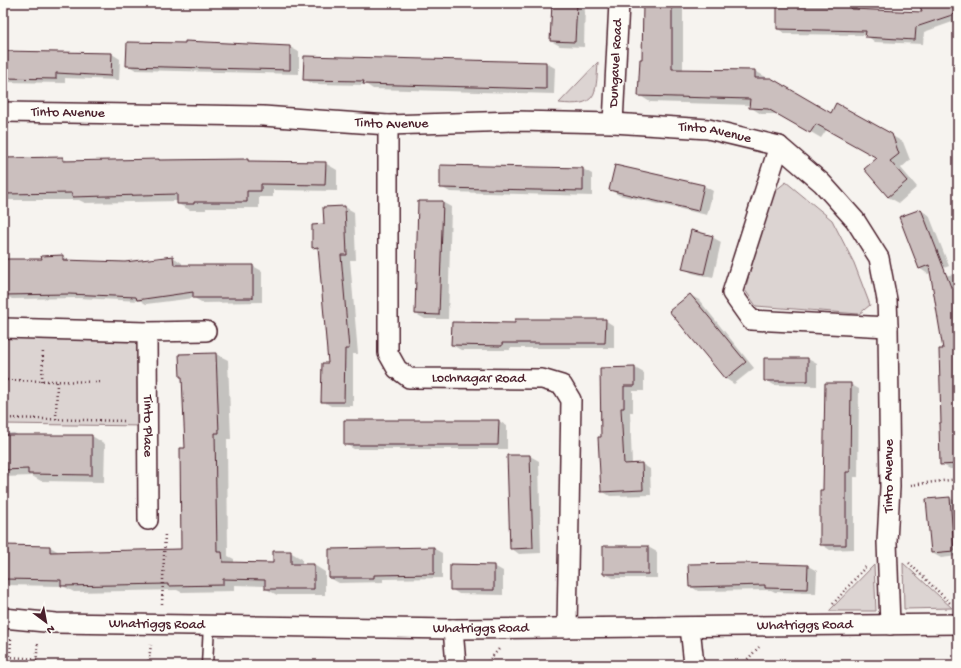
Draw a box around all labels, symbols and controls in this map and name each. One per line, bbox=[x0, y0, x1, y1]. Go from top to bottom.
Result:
street label: Dungavel Road bbox=[605, 17, 627, 109]
street label: Tinto Avenue bbox=[30, 104, 106, 122]
street label: Tinto Avenue bbox=[353, 114, 429, 134]
street label: Tinto Avenue bbox=[677, 119, 754, 148]
street label: Lochnagar Road bbox=[432, 370, 527, 387]
street label: Tinto Place bbox=[139, 394, 156, 458]
street label: Tinto Avenue bbox=[881, 438, 898, 514]
north arrow bbox=[26, 602, 66, 642]
street label: Whatriggs Road bbox=[109, 615, 207, 634]
street label: Whatriggs Road bbox=[757, 617, 855, 634]
street label: Whatriggs Road bbox=[433, 620, 531, 638]
text: N bbox=[44, 622, 56, 636]

